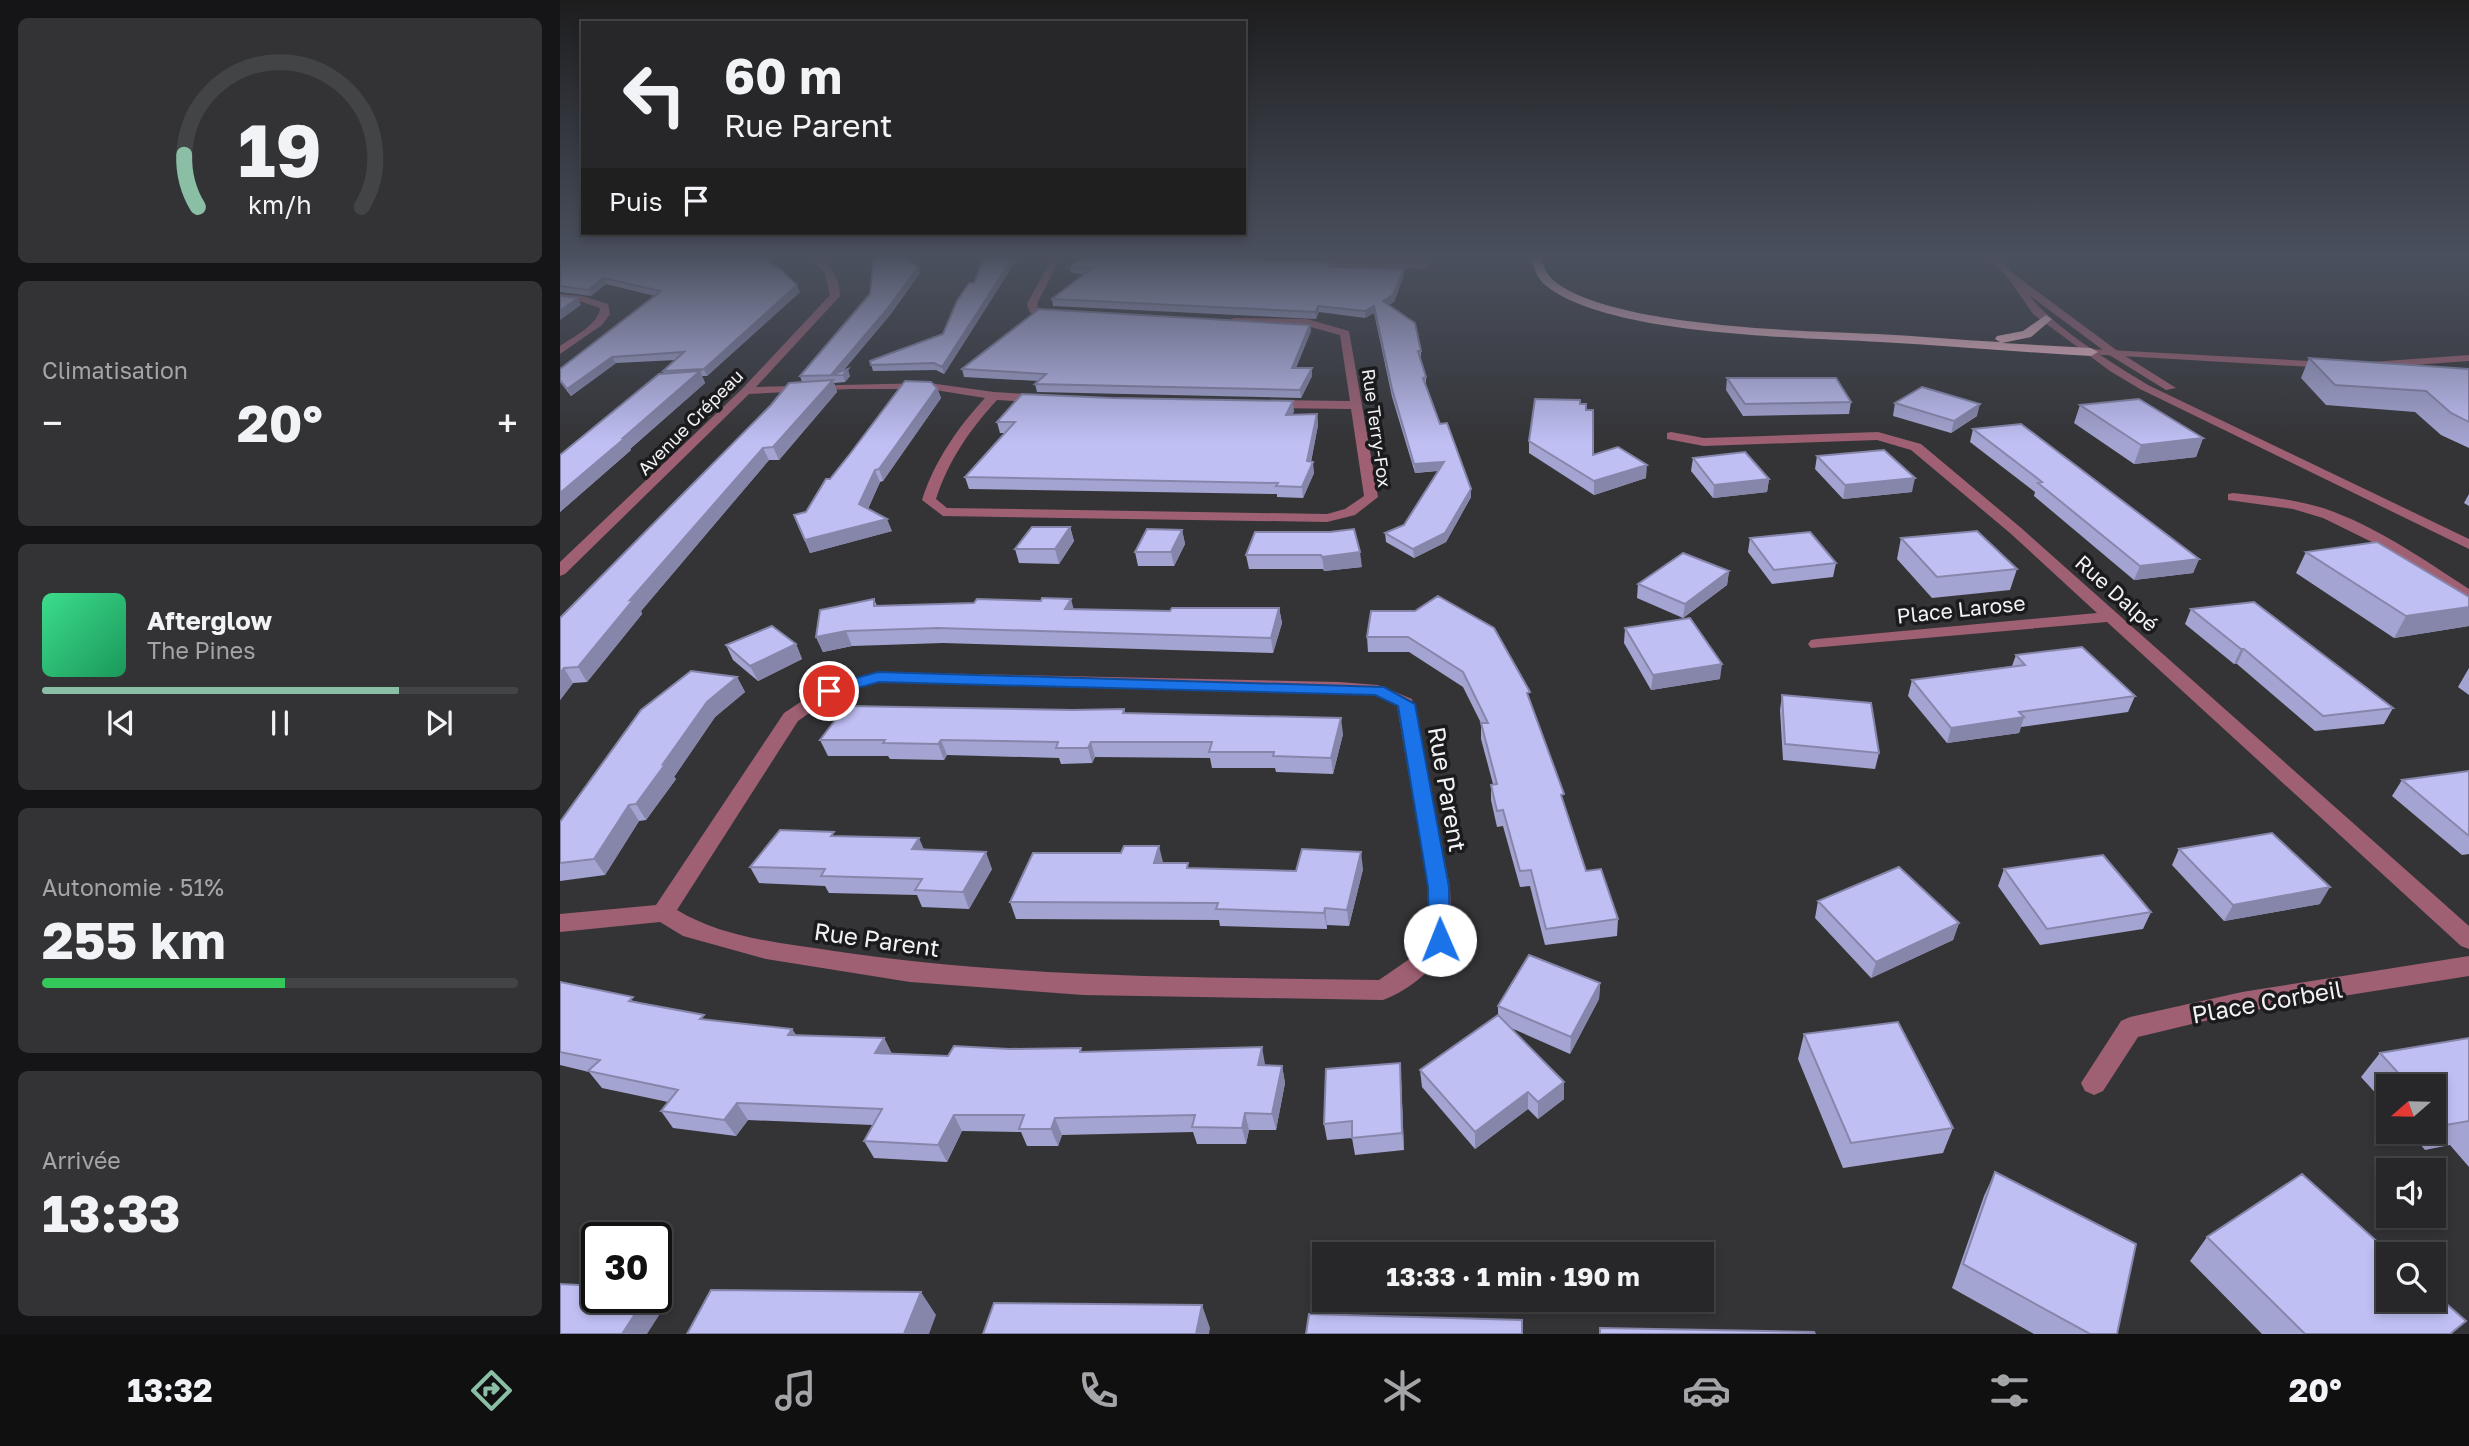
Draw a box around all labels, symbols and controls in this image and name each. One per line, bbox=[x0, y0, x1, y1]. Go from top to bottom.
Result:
text: 60 m bbox=[724, 46, 842, 105]
icon: left bbox=[609, 49, 700, 140]
text: 19 bbox=[238, 106, 322, 193]
text: Rue Parent bbox=[724, 106, 893, 144]
icon: arrive bbox=[677, 182, 715, 220]
text: Puis bbox=[609, 186, 663, 217]
text: km/h bbox=[248, 188, 312, 219]
text: Climatisation bbox=[42, 356, 188, 384]
street label: Avenue Crépeau bbox=[633, 365, 747, 479]
street label: Rue Terry-Fox bbox=[1358, 367, 1396, 489]
text: 20° bbox=[237, 391, 323, 453]
text: − bbox=[42, 400, 63, 445]
text: + bbox=[497, 400, 518, 445]
street label: Rue Dalpé bbox=[2070, 549, 2164, 637]
street label: Place Larose bbox=[1895, 589, 2027, 629]
text: Afterglow bbox=[147, 605, 272, 636]
text: The Pines bbox=[147, 636, 255, 664]
pin bbox=[799, 661, 859, 721]
icon: arrive bbox=[810, 672, 848, 710]
icon: previous bbox=[102, 704, 140, 742]
icon: pause bbox=[261, 704, 299, 742]
icon: next bbox=[420, 704, 458, 742]
street label: Rue Parent bbox=[1423, 724, 1473, 854]
text: Autonomie · 51% bbox=[42, 873, 224, 901]
position arrow bbox=[1403, 903, 1477, 977]
text: 255 km bbox=[42, 908, 226, 970]
street label: Rue Parent bbox=[812, 916, 942, 962]
street label: Place Corbeil bbox=[2189, 973, 2345, 1029]
north arrow bbox=[2376, 1074, 2446, 1144]
map controls bbox=[2376, 1074, 2446, 1312]
text: Arrivée bbox=[42, 1146, 121, 1174]
button: sound bbox=[2376, 1158, 2446, 1228]
text: 13:33 bbox=[42, 1181, 181, 1243]
speed limit sign: 30 bbox=[581, 1222, 672, 1313]
button: search bbox=[2376, 1242, 2446, 1312]
text: 13:33 · 1 min · 190 m bbox=[1386, 1261, 1640, 1292]
icon: directions bbox=[467, 1366, 516, 1415]
icon: music bbox=[771, 1366, 820, 1415]
icon: phone bbox=[1074, 1366, 1123, 1415]
icon: climate bbox=[1378, 1366, 1427, 1415]
icon: car bbox=[1682, 1366, 1731, 1415]
icon: filters bbox=[1985, 1366, 2034, 1415]
text: 13:32 bbox=[127, 1371, 213, 1409]
text: 20° bbox=[2289, 1371, 2342, 1409]

